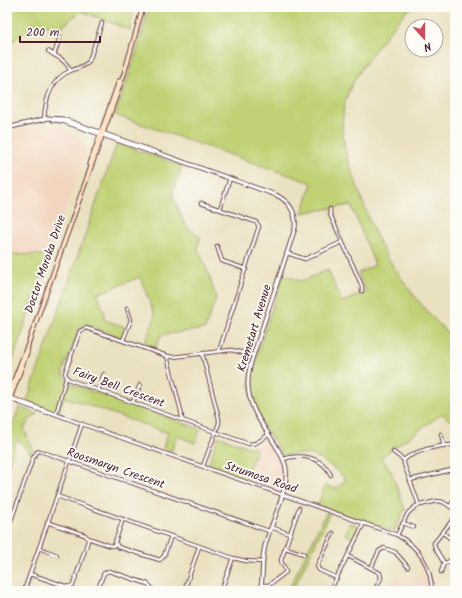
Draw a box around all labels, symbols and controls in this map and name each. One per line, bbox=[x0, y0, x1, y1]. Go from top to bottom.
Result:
scale bar bbox=[20, 18, 100, 44]
north arrow bbox=[404, 18, 444, 58]
text: 200 m bbox=[26, 23, 60, 42]
text: N bbox=[421, 37, 434, 56]
street label: Doctor Moroka Drive bbox=[20, 212, 71, 316]
street label: Kremetart Avenue bbox=[232, 282, 277, 374]
street label: Fairy Bell Crescent bbox=[70, 362, 168, 413]
street label: Roosmaryn Crescent bbox=[64, 443, 168, 494]
street label: Strumosa Road bbox=[222, 456, 301, 499]

